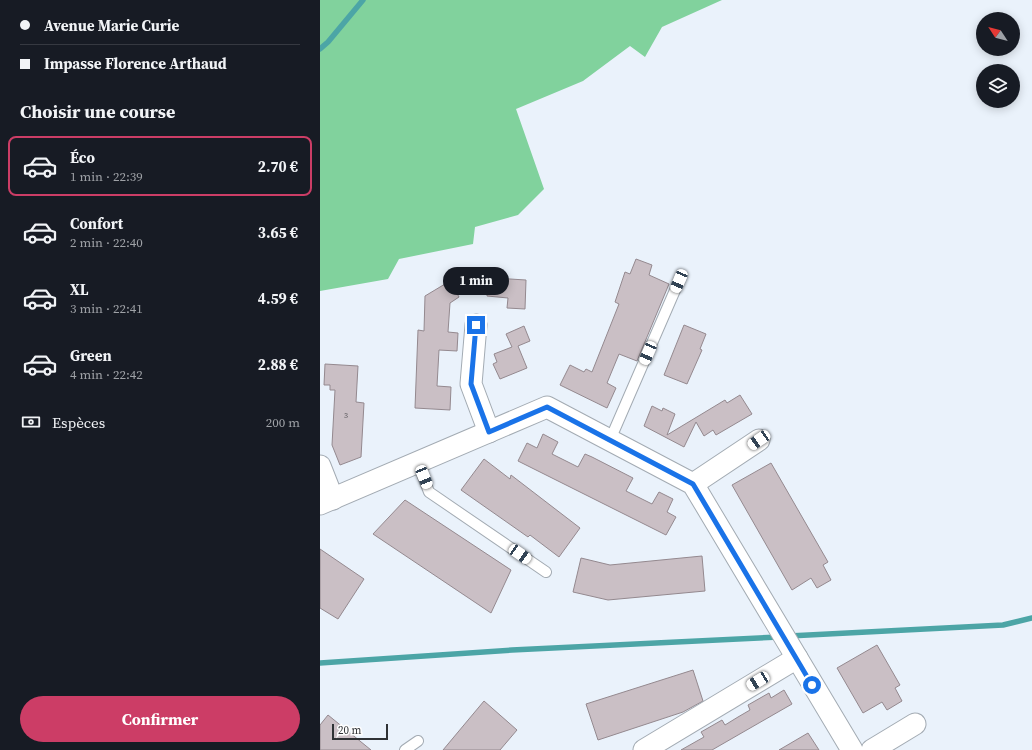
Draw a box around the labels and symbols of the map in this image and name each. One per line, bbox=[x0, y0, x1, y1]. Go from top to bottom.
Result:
north arrow bbox=[976, 12, 1020, 56]
callout: 1 min bbox=[443, 267, 509, 295]
car bbox=[669, 268, 689, 294]
route end bbox=[467, 316, 485, 334]
car bbox=[638, 340, 658, 366]
house number: 3 bbox=[344, 410, 348, 421]
car bbox=[746, 428, 772, 452]
car bbox=[414, 464, 434, 490]
car bbox=[507, 542, 533, 566]
car bbox=[745, 670, 771, 692]
route start bbox=[803, 676, 821, 694]
scale bar bbox=[332, 722, 388, 741]

